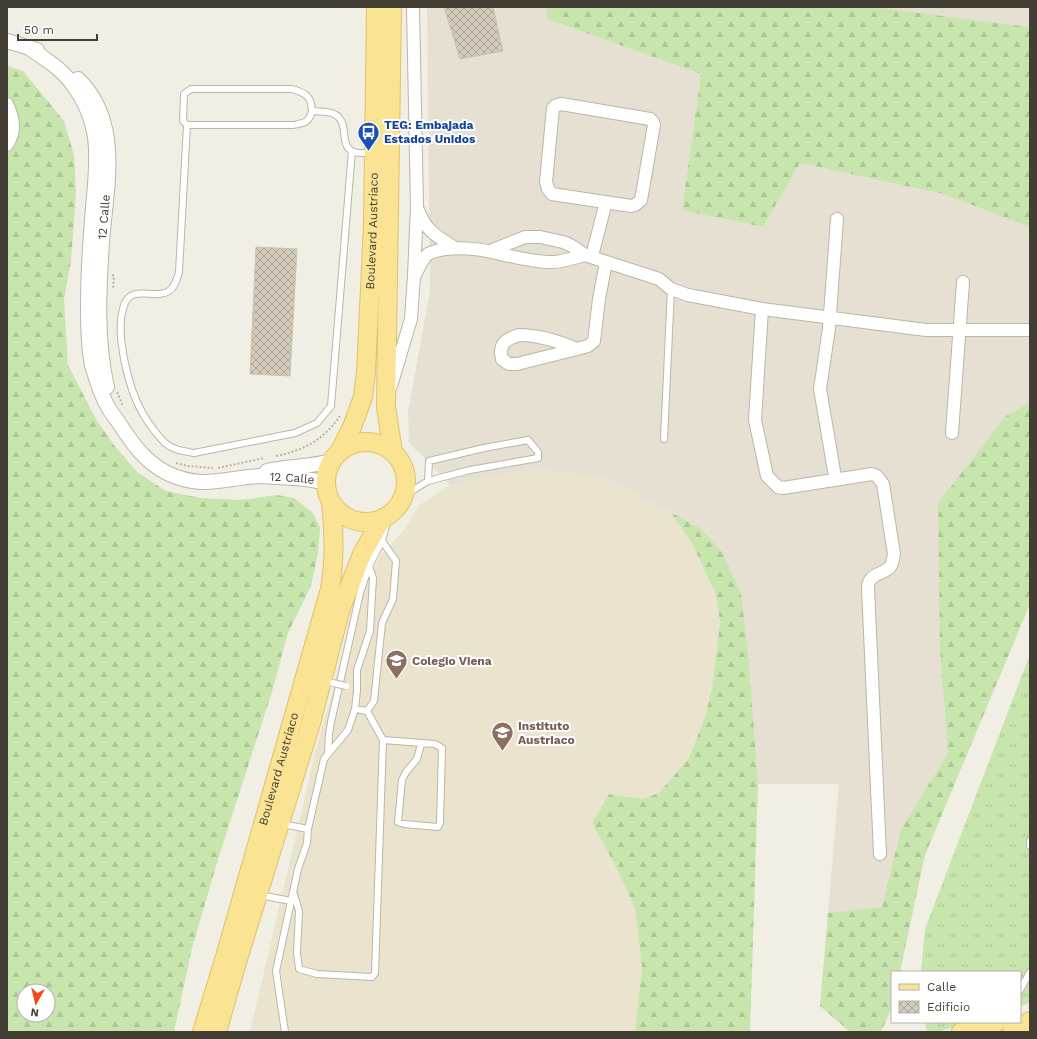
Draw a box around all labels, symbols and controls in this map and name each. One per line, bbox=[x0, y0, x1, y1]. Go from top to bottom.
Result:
scale bar bbox=[18, 16, 97, 42]
text: 50 m bbox=[24, 23, 54, 37]
place label: TEG: Embajada Estados Unidos bbox=[384, 118, 476, 146]
bus stop icon: TEG: Embajada Estados Unidos bbox=[356, 119, 382, 152]
street label: Boulevard Austríaco bbox=[363, 172, 381, 290]
street label: 12 Calle bbox=[95, 194, 113, 240]
street label: 12 Calle bbox=[269, 470, 316, 487]
school or university icon: Colegio Viena bbox=[384, 648, 410, 681]
place label: Colegio Viena bbox=[412, 654, 492, 668]
street label: Boulevard Austríaco bbox=[256, 711, 301, 827]
place label: Instituto Austriaco bbox=[518, 719, 575, 747]
school or university icon: Instituto Austriaco bbox=[490, 720, 516, 753]
legend bbox=[891, 971, 1021, 1023]
text: Calle bbox=[927, 980, 956, 994]
north arrow bbox=[16, 983, 56, 1023]
text: Edificio bbox=[927, 1000, 970, 1014]
text: N bbox=[30, 1005, 40, 1019]

